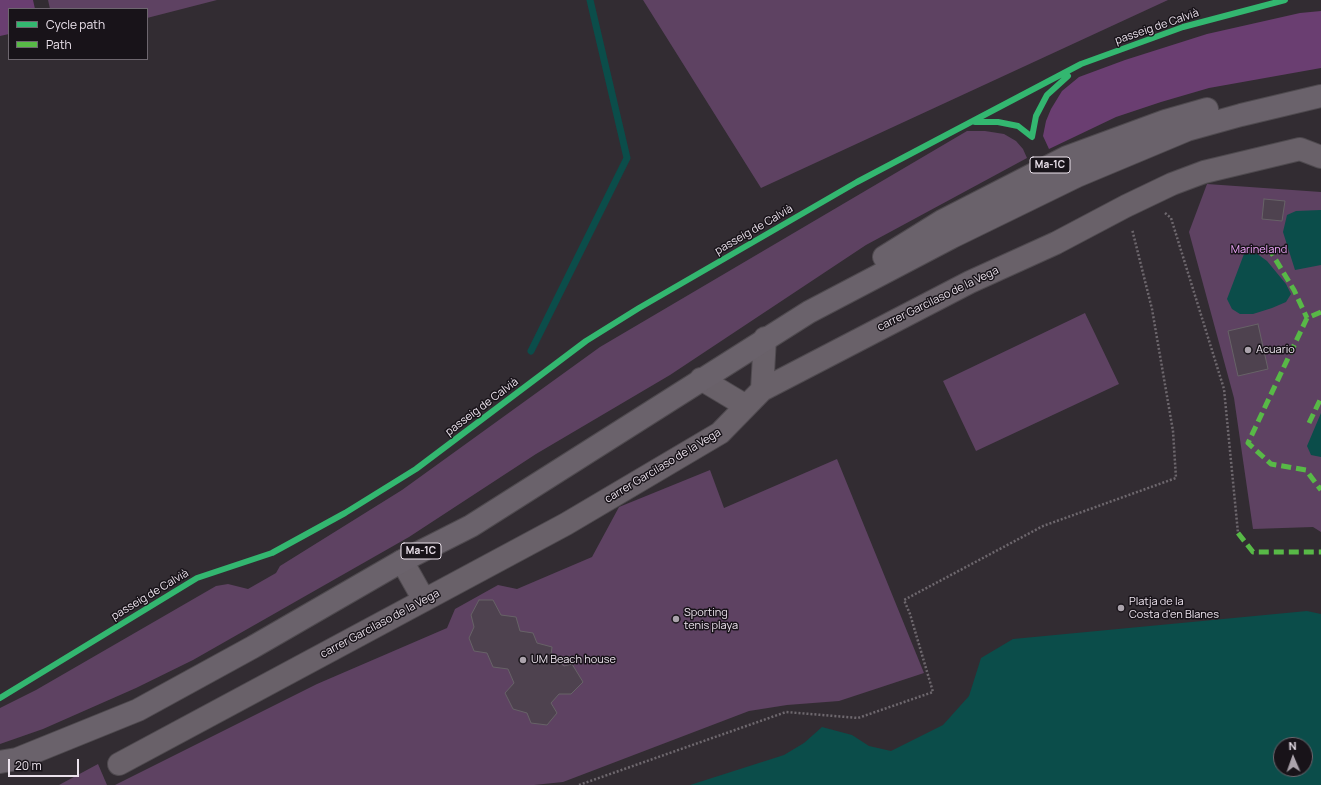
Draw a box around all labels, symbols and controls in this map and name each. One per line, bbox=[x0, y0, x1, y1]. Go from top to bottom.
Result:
street label: passeig de Calvià bbox=[1113, 6, 1201, 48]
legend bbox=[8, 8, 148, 60]
text: Cycle path bbox=[46, 16, 105, 33]
text: Path bbox=[46, 36, 72, 53]
road number: Ma-1C bbox=[1030, 157, 1070, 173]
street label: passeig de Calvià bbox=[713, 202, 795, 258]
park label: Marineland bbox=[1231, 243, 1287, 257]
street label: carrer Garcilaso de la Vega bbox=[875, 264, 1001, 334]
place label: Acuario bbox=[1256, 343, 1295, 357]
marker: Acuario bbox=[1243, 345, 1253, 355]
street label: passeig de Calvià bbox=[443, 375, 521, 439]
street label: carrer Garcilaso de la Vega bbox=[603, 426, 723, 506]
road number: Ma-1C bbox=[401, 543, 441, 559]
street label: passeig de Calvià bbox=[109, 567, 191, 623]
street label: carrer Garcilaso de la Vega bbox=[318, 587, 442, 661]
place label: Platja de la Costa d'en Blanes bbox=[1129, 595, 1219, 621]
marker: Platja de la Costa d'en Blanes bbox=[1116, 603, 1126, 613]
place label: Sporting tenis playa bbox=[684, 606, 738, 632]
marker: Sporting tenis playa bbox=[671, 614, 681, 624]
place label: UM Beach house bbox=[531, 653, 616, 667]
marker: UM Beach house bbox=[518, 655, 528, 665]
north arrow bbox=[1273, 737, 1313, 777]
text: N bbox=[1288, 738, 1297, 753]
scale bar bbox=[10, 751, 81, 777]
text: 20 m bbox=[15, 757, 42, 774]

